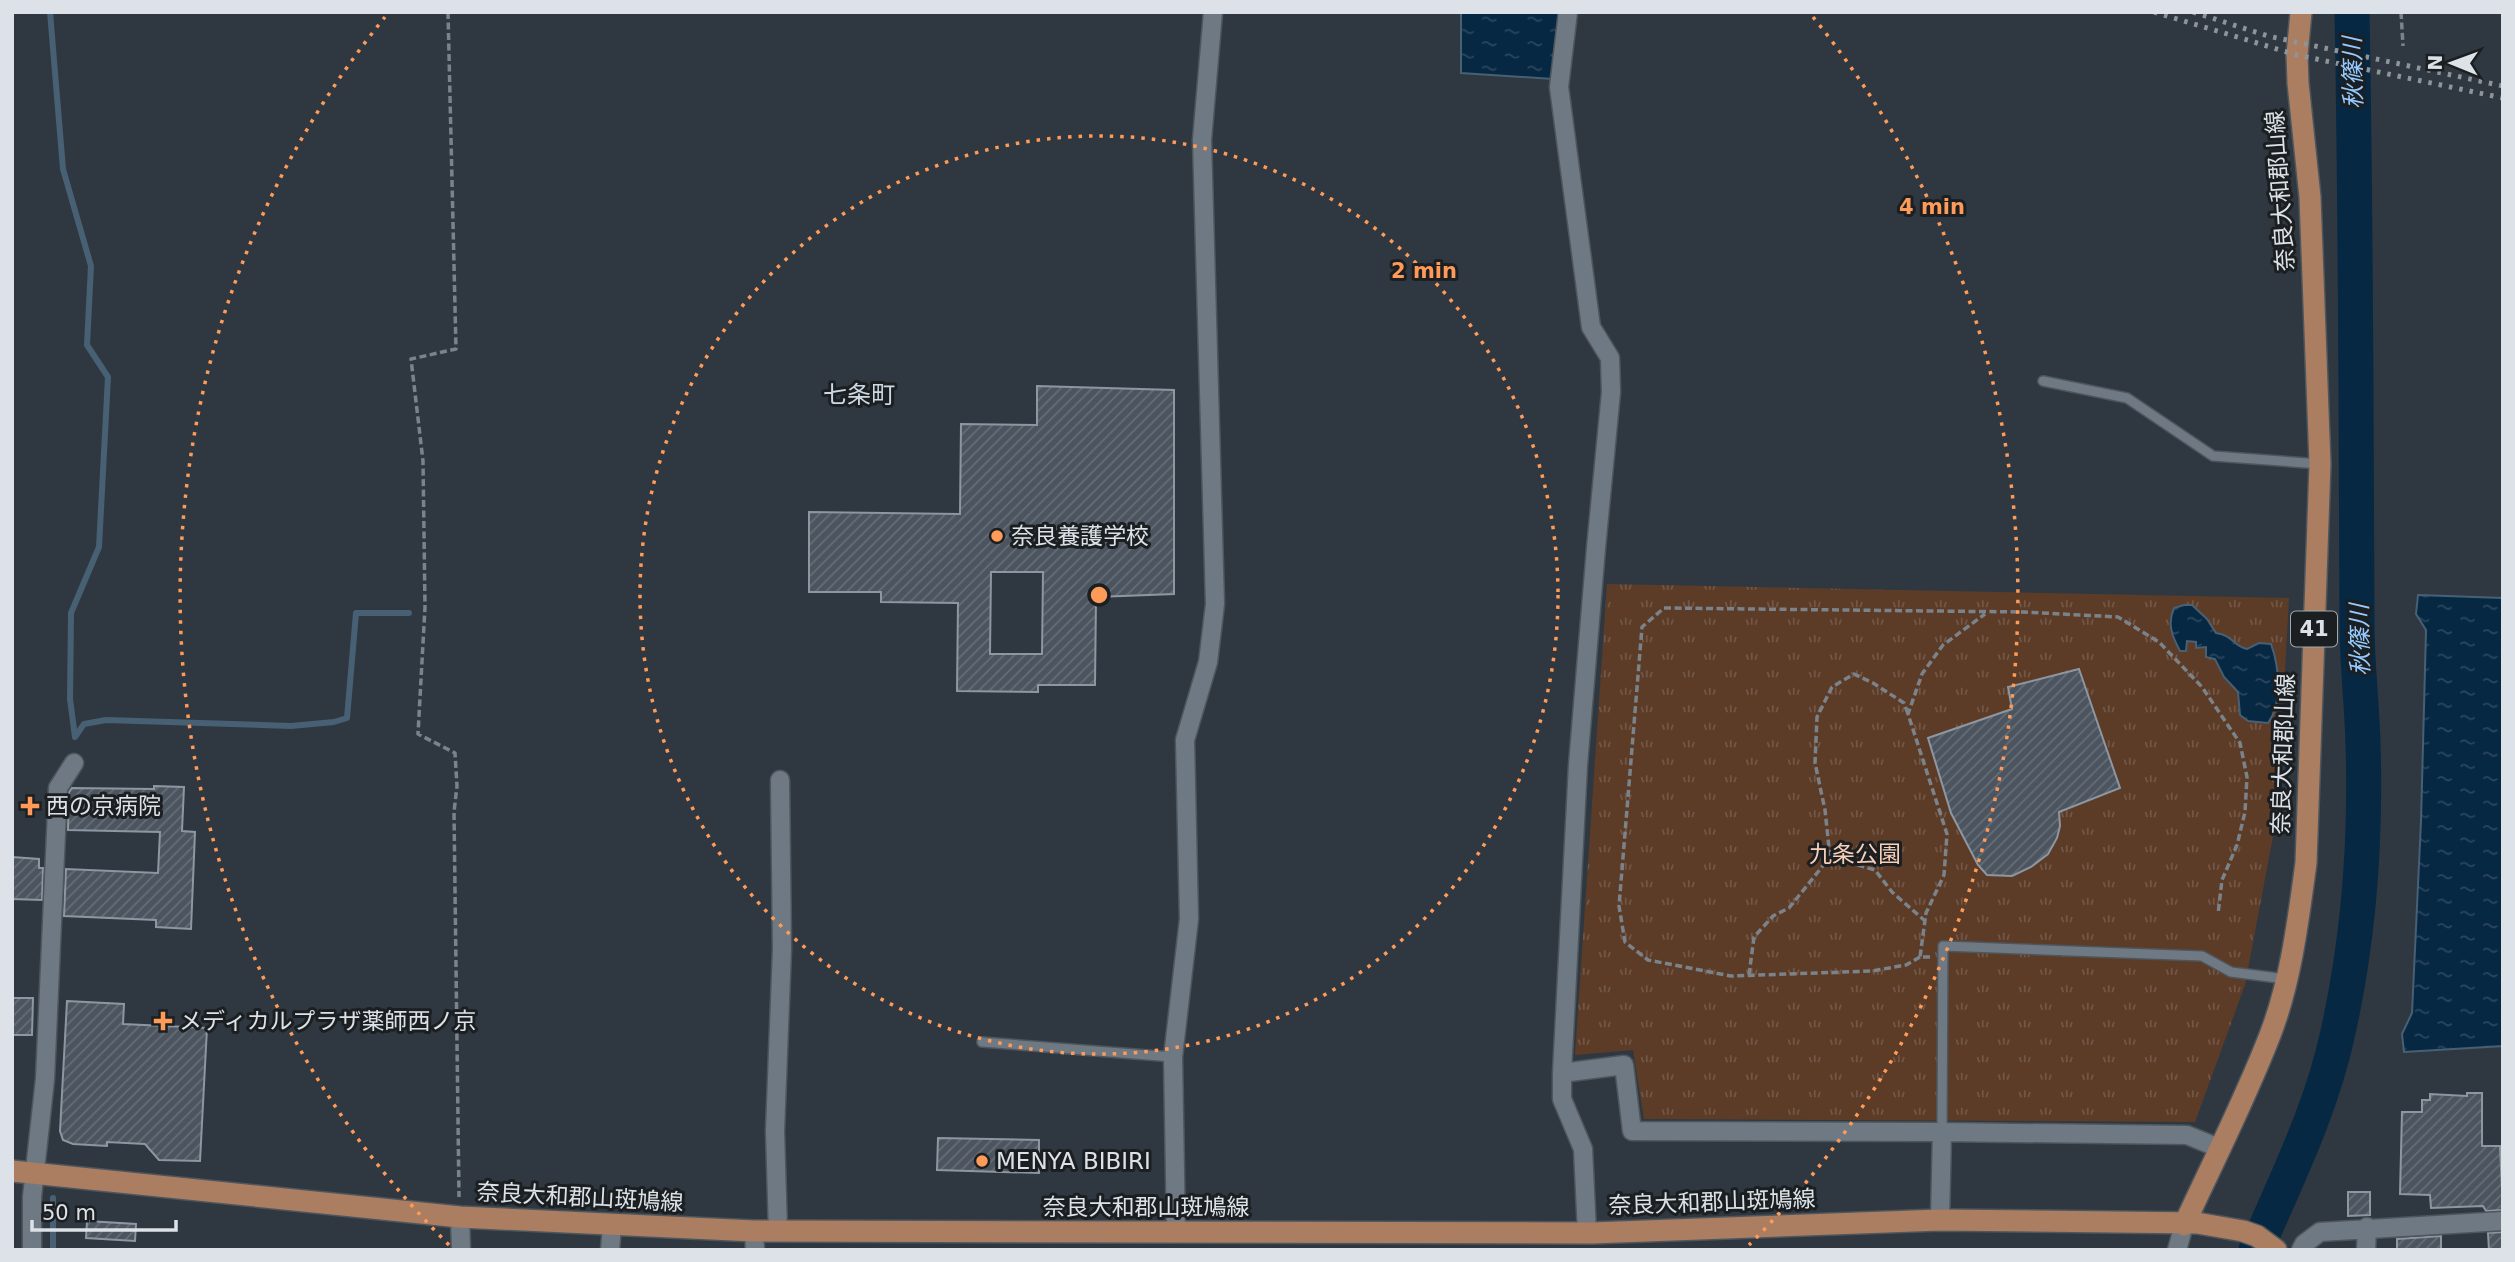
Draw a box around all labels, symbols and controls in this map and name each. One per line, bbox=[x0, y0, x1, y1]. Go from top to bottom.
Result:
north arrow bbox=[2417, 28, 2487, 98]
water label: 秋篠川 bbox=[2338, 34, 2368, 109]
text: N bbox=[2424, 55, 2446, 71]
street label: 奈良大和郡山線 bbox=[2261, 110, 2299, 272]
text: 4 min bbox=[1899, 195, 1965, 219]
text: 2 min bbox=[1391, 259, 1457, 283]
district label: 七条町 bbox=[823, 381, 895, 409]
place label: 奈良養護学校 bbox=[1011, 523, 1149, 549]
marker: 奈良養護学校 bbox=[989, 528, 1005, 544]
centre of rings bbox=[1087, 583, 1111, 607]
water label: 秋篠川 bbox=[2345, 601, 2375, 676]
road number: 41 bbox=[2291, 612, 2337, 646]
street label: 奈良大和郡山線 bbox=[2267, 673, 2299, 835]
place label: 西の京病院 bbox=[46, 793, 161, 819]
marker: 西の京病院 bbox=[20, 796, 40, 816]
park label: 九条公園 bbox=[1809, 841, 1901, 867]
place label: メディカルプラザ薬師西ノ京 bbox=[179, 1008, 476, 1034]
marker: メディカルプラザ薬師西ノ京 bbox=[153, 1011, 173, 1031]
place label: MENYA BIBIRI bbox=[996, 1148, 1151, 1174]
marker: MENYA BIBIRI bbox=[974, 1153, 990, 1169]
street label: 奈良大和郡山斑鳩線 bbox=[476, 1179, 684, 1215]
street label: 奈良大和郡山斑鳩線 bbox=[1608, 1185, 1816, 1219]
scale bar bbox=[32, 1188, 175, 1232]
street label: 奈良大和郡山斑鳩線 bbox=[1043, 1194, 1250, 1220]
text: 50 m bbox=[42, 1201, 96, 1225]

